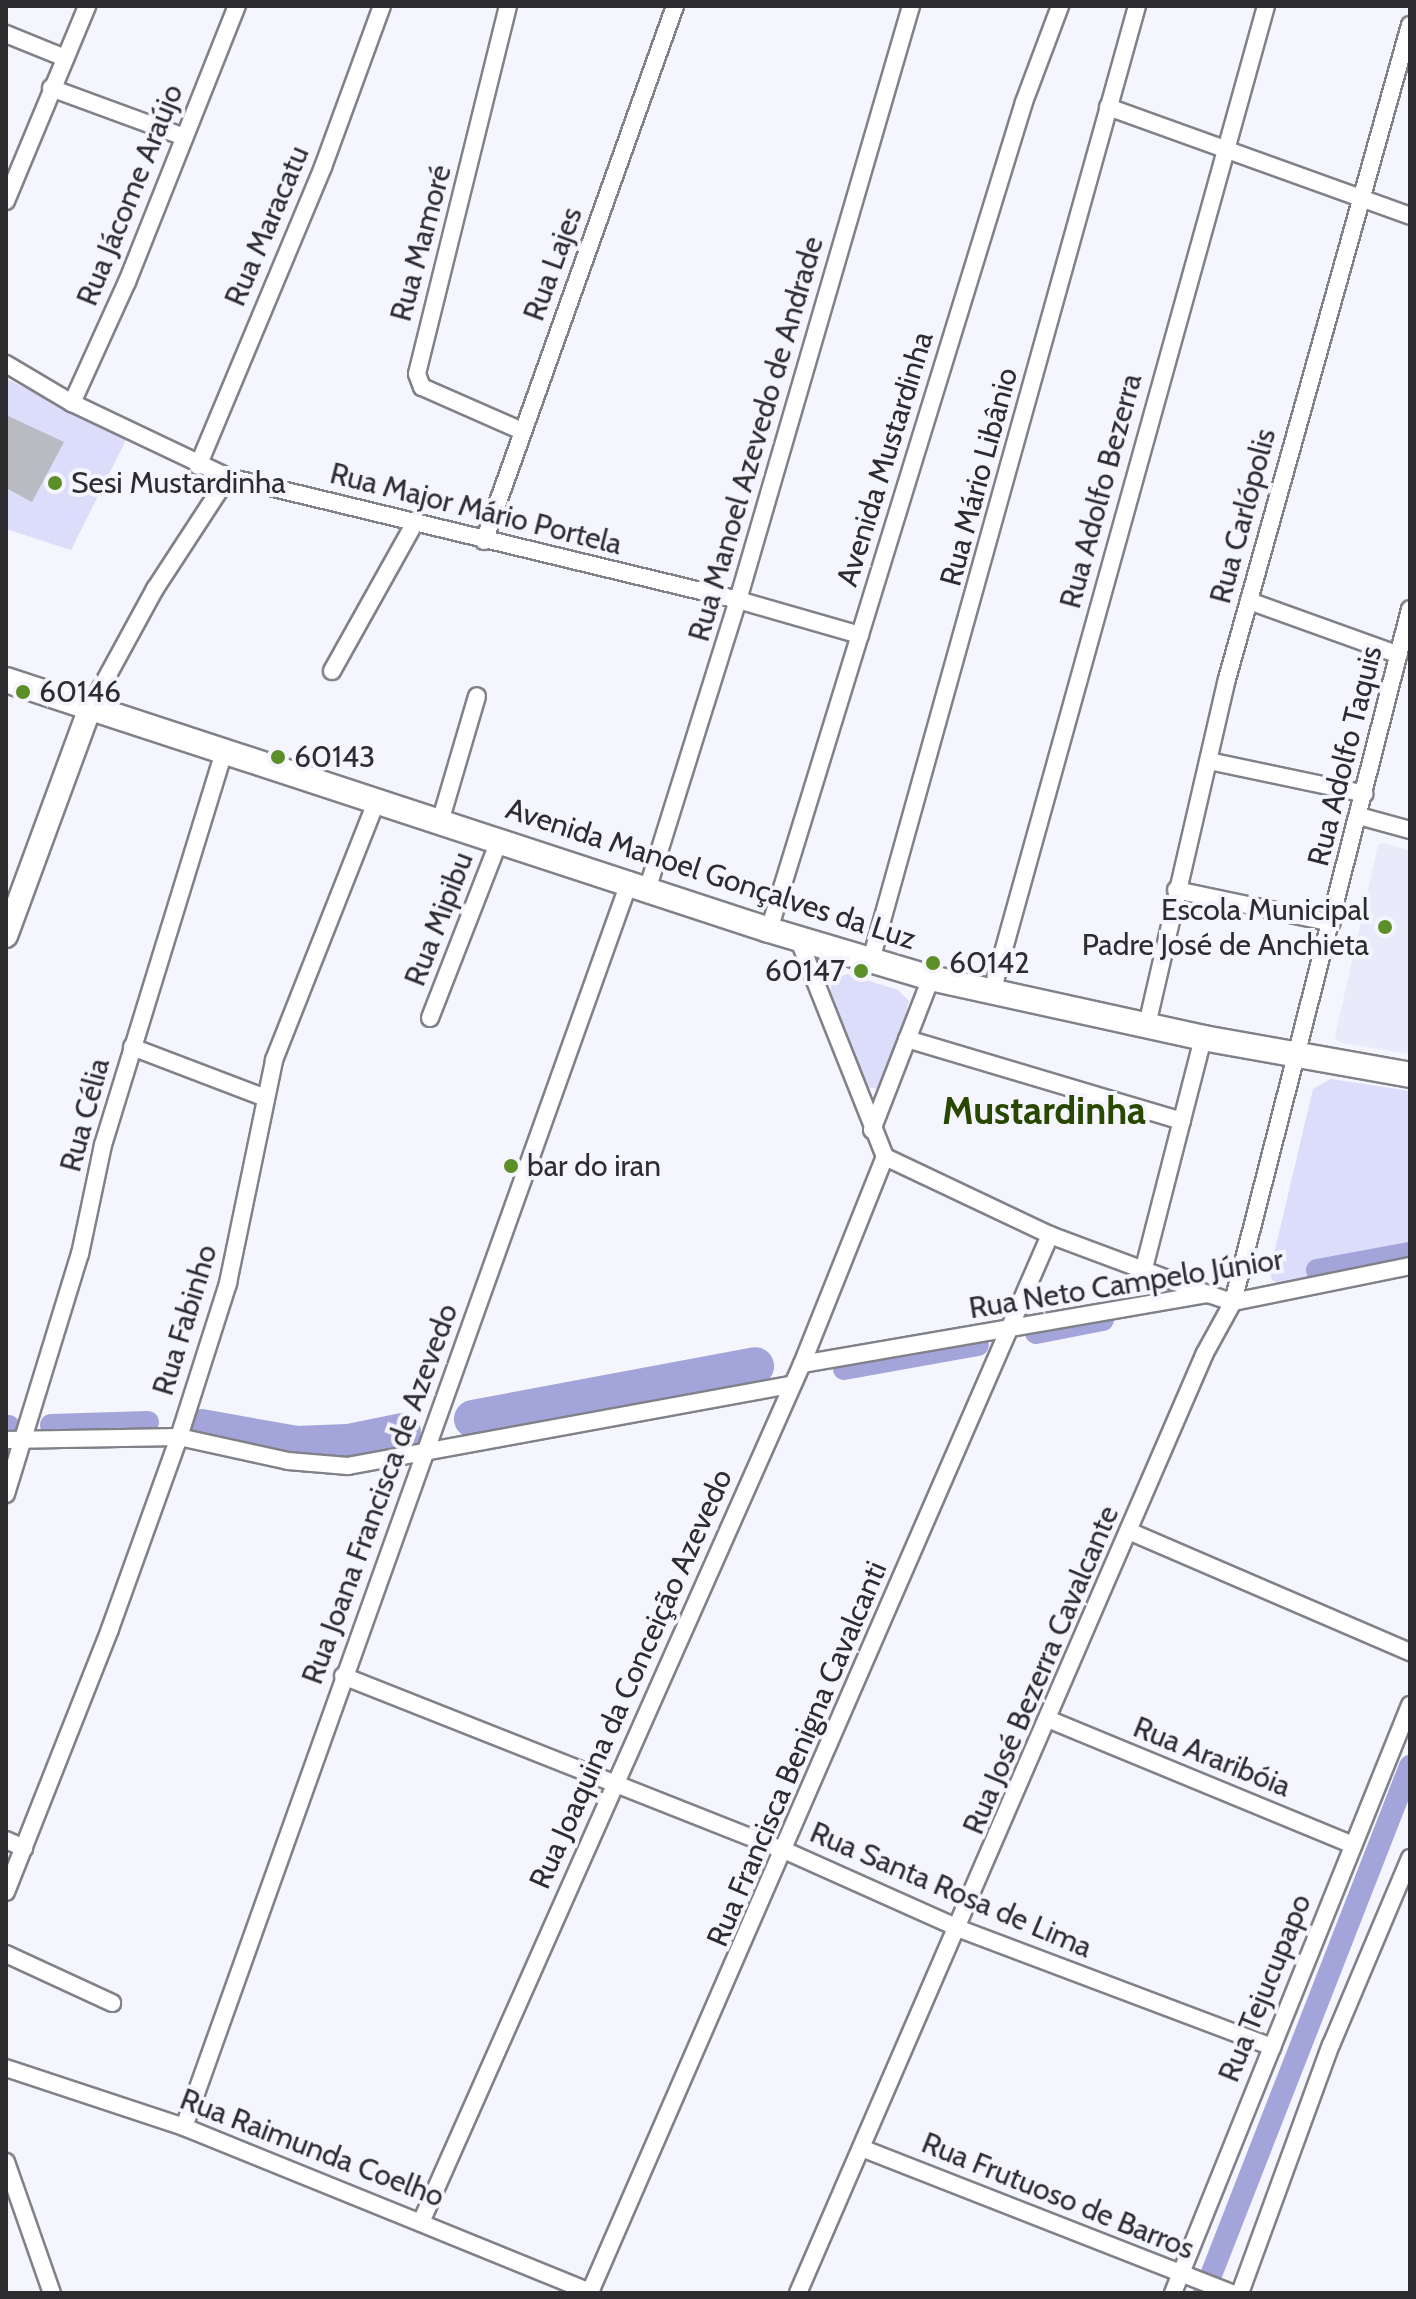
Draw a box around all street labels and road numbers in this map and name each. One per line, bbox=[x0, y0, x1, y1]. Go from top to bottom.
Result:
street label: Rua Jácome Araújo bbox=[69, 79, 191, 311]
street label: Rua Maracatu bbox=[217, 141, 317, 311]
street label: Rua Mamoré bbox=[383, 161, 459, 325]
street label: Rua Lajes bbox=[516, 202, 590, 326]
street label: Rua Manoel Azevedo de Andrade bbox=[681, 233, 831, 645]
street label: Avenida Mustardinha bbox=[829, 327, 941, 591]
street label: Rua Mário Libânio bbox=[933, 364, 1025, 590]
street label: Rua Adolfo Bezerra bbox=[1052, 370, 1150, 612]
street label: Rua Carlópolis bbox=[1202, 425, 1284, 607]
street label: Rua Major Mário Portela bbox=[326, 455, 626, 563]
street label: Rua Adolfo Taquis bbox=[1300, 642, 1390, 870]
street label: Avenida Manoel Gonçalves da Luz bbox=[501, 791, 921, 957]
street label: Rua Mipibu bbox=[397, 847, 481, 991]
street label: Rua Célia bbox=[53, 1054, 117, 1176]
street label: Rua Fabinho bbox=[145, 1240, 225, 1400]
street label: Rua Neto Campelo Júnior bbox=[966, 1241, 1286, 1327]
street label: Rua Joana Francisca de Azevedo bbox=[294, 1299, 466, 1689]
street label: Rua Joaquina da Conceição Azevedo bbox=[522, 1464, 740, 1894]
street label: Rua José Bezerra Cavalcante bbox=[955, 1500, 1127, 1840]
street label: Rua Francisca Benigna Cavalcanti bbox=[699, 1556, 895, 1952]
street label: Rua Araribóia bbox=[1128, 1709, 1296, 1805]
street label: Rua Santa Rosa de Lima bbox=[805, 1814, 1097, 1966]
street label: Rua Tejucupapo bbox=[1211, 1889, 1319, 2087]
street label: Rua Raimunda Coelho bbox=[175, 2081, 449, 2215]
street label: Rua Frutuoso de Barros bbox=[916, 2125, 1200, 2267]

